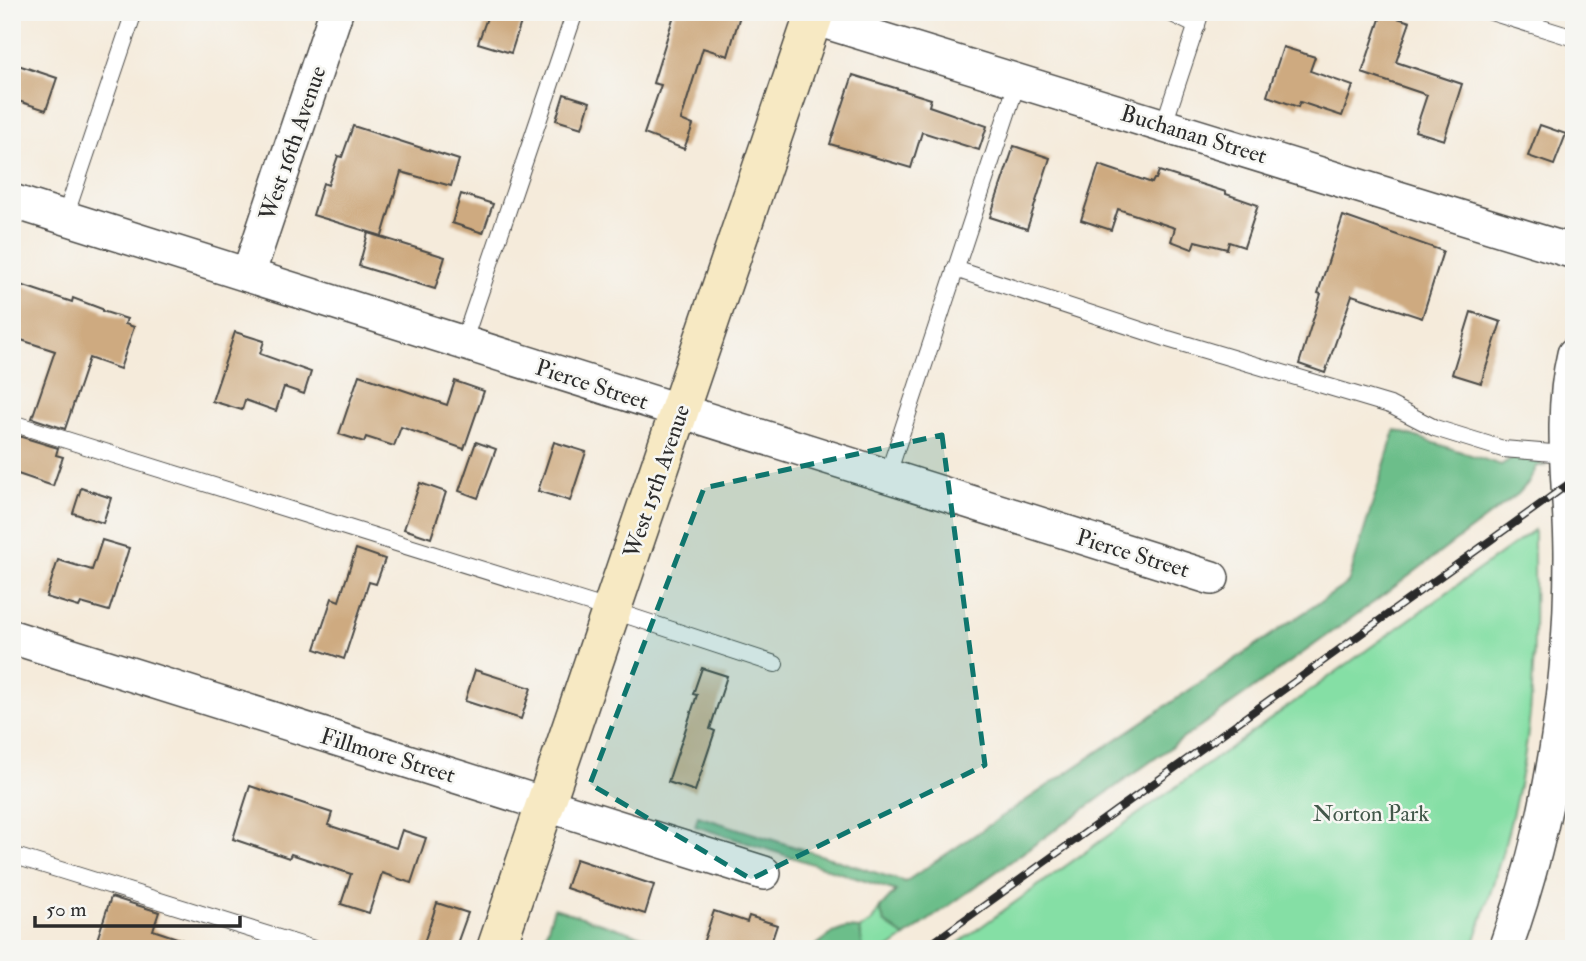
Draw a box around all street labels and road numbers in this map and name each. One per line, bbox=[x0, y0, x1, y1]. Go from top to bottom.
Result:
street label: West 16th Avenue bbox=[252, 62, 333, 225]
street label: Buchanan Street bbox=[1117, 99, 1270, 170]
street label: Pierce Street bbox=[532, 353, 652, 416]
street label: West 15th Avenue bbox=[616, 400, 696, 563]
street label: Pierce Street bbox=[1073, 523, 1193, 584]
street label: Fillmore Street bbox=[317, 721, 459, 790]

